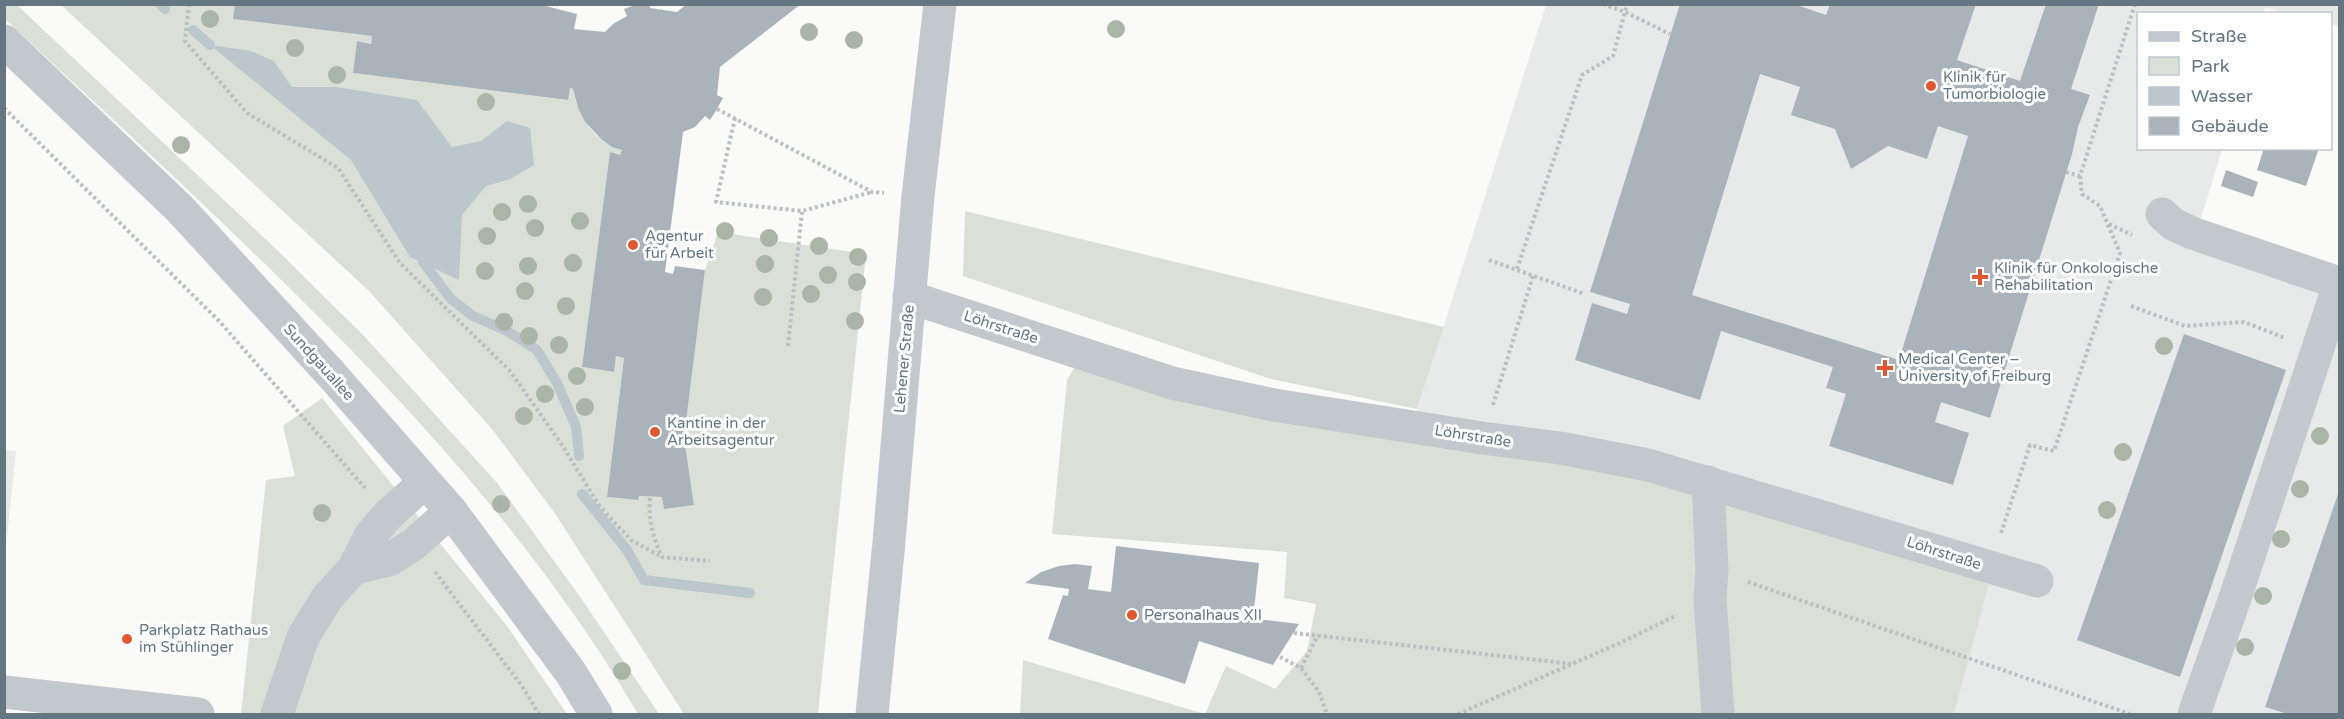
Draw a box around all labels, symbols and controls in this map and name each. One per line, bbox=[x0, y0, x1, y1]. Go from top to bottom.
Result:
legend bbox=[2137, 12, 2332, 150]
text: Straße bbox=[2191, 25, 2247, 47]
text: Park bbox=[2191, 55, 2230, 77]
place label: Klinik für Tumorbiologie bbox=[1943, 68, 2046, 103]
marker: Klinik für Tumorbiologie bbox=[1924, 79, 1938, 93]
text: Wasser bbox=[2191, 85, 2253, 107]
text: Gebäude bbox=[2191, 115, 2269, 137]
place label: Agentur für Arbeit bbox=[645, 227, 714, 262]
marker: Agentur für Arbeit bbox=[626, 238, 640, 252]
place label: Klinik für Onkologische Rehabilitation bbox=[1994, 259, 2158, 294]
marker: Klinik für Onkologische Rehabilitation bbox=[1971, 268, 1989, 286]
street label: Lehener Straße bbox=[890, 304, 918, 414]
street label: Löhrstraße bbox=[961, 306, 1041, 348]
street label: Sundgauallee bbox=[280, 320, 358, 404]
place label: Medical Center – University of Freiburg bbox=[1898, 350, 2051, 385]
marker: Medical Center – University of Freiburg bbox=[1876, 359, 1894, 377]
place label: Kantine in der Arbeitsagentur bbox=[667, 414, 775, 449]
street label: Löhrstraße bbox=[1433, 421, 1513, 451]
marker: Kantine in der Arbeitsagentur bbox=[648, 425, 662, 439]
street label: Löhrstraße bbox=[1904, 532, 1984, 574]
place label: Personalhaus XII bbox=[1144, 606, 1262, 624]
marker: Personalhaus XII bbox=[1125, 608, 1139, 622]
place label: Parkplatz Rathaus im Stühlinger bbox=[139, 621, 268, 656]
marker: Parkplatz Rathaus im Stühlinger bbox=[120, 632, 134, 646]

